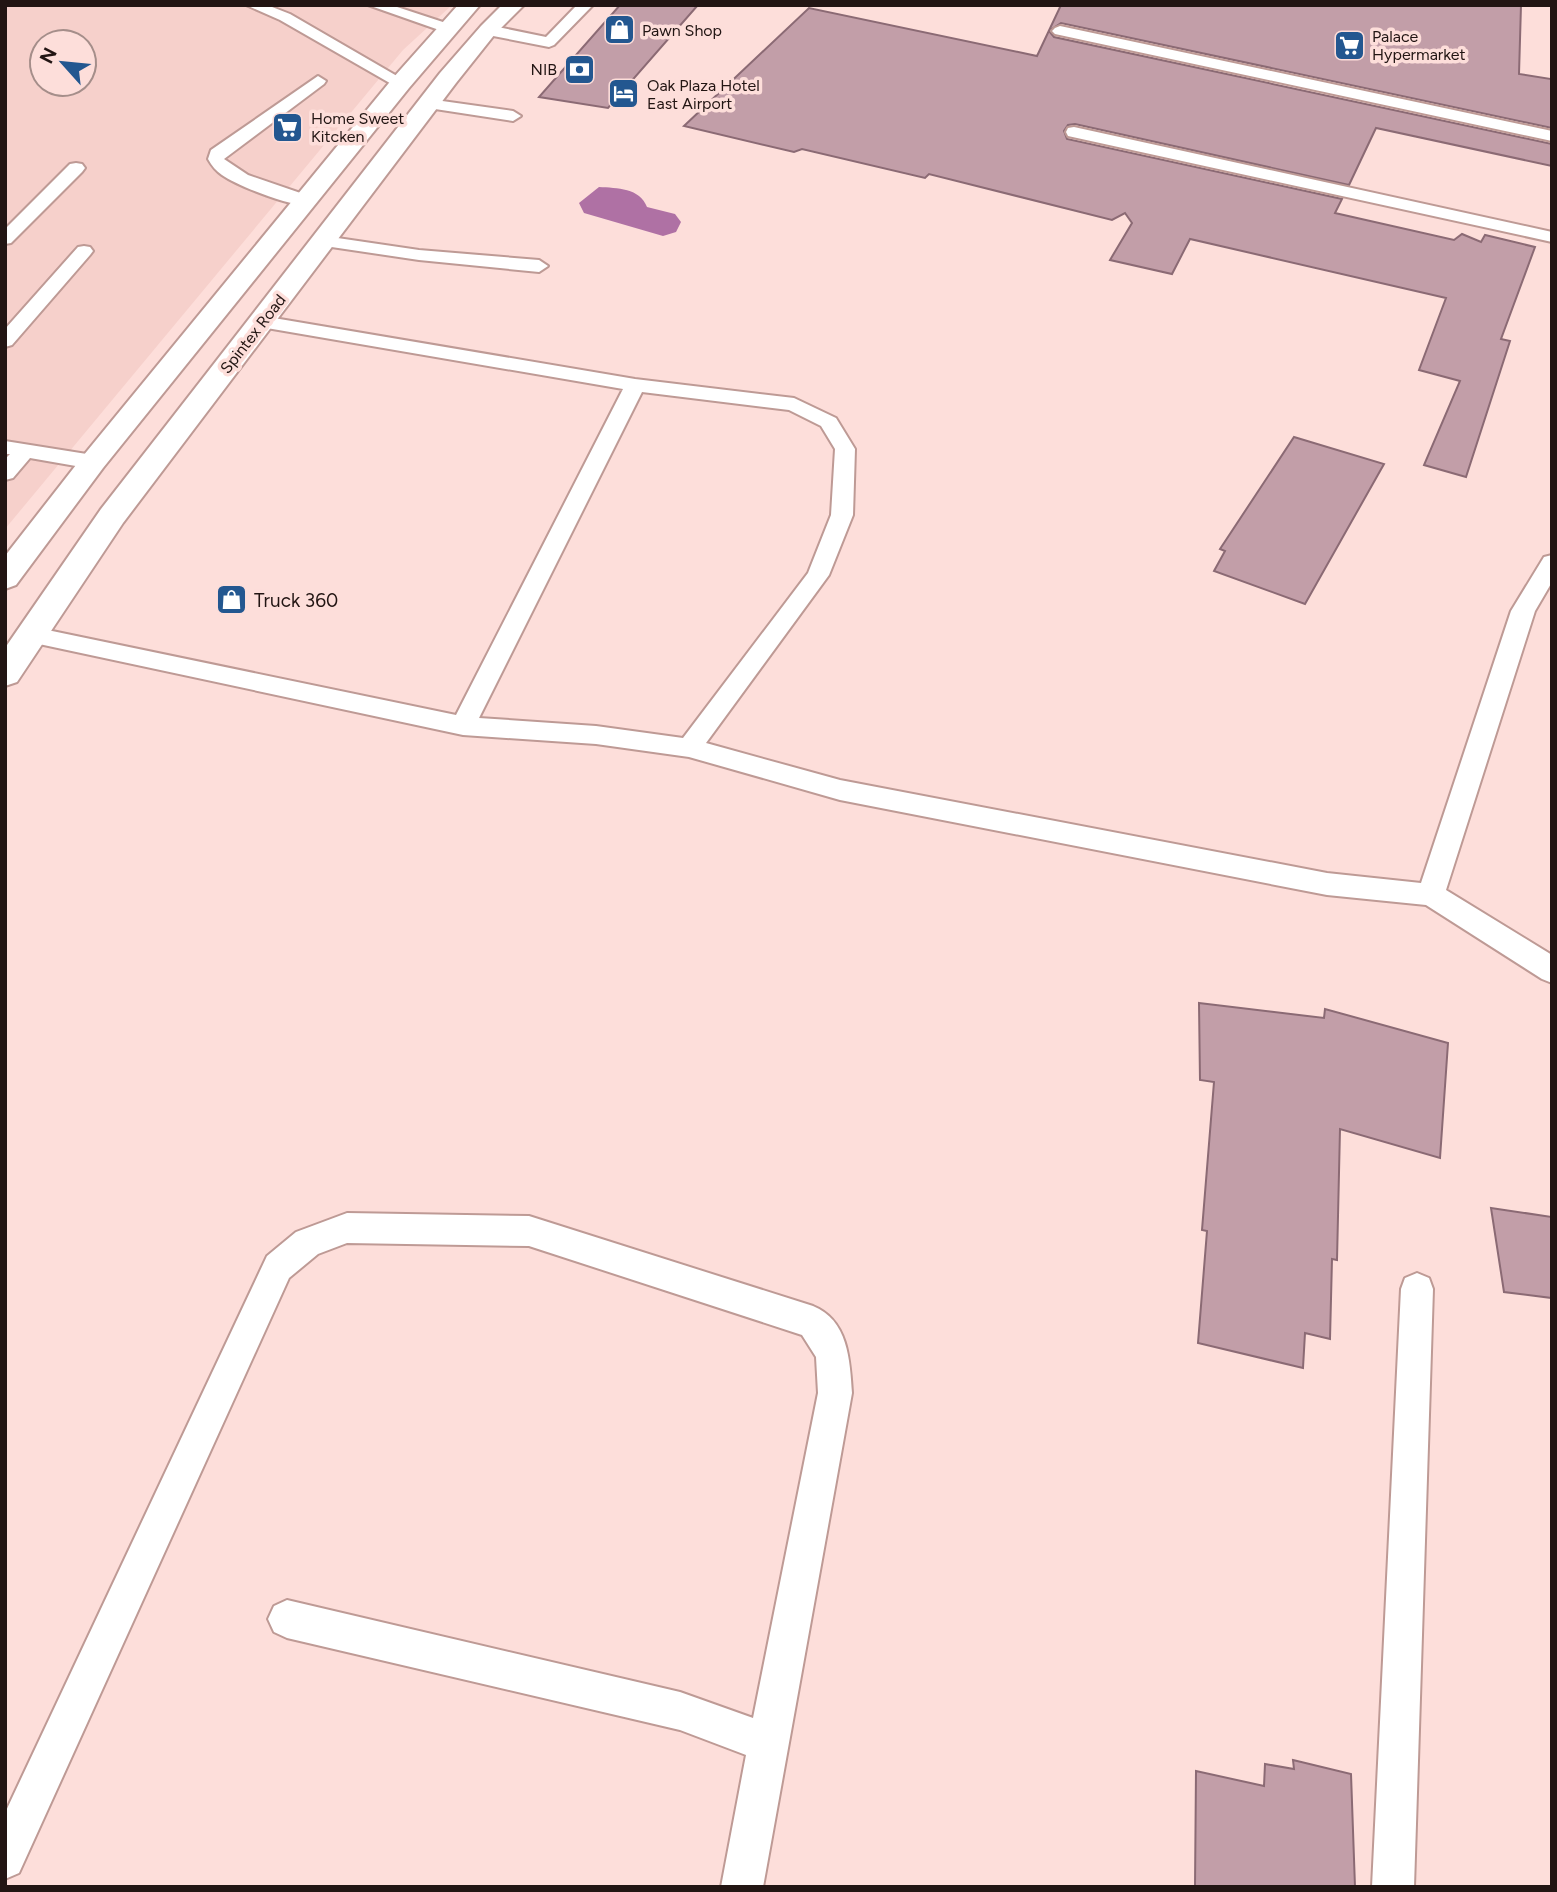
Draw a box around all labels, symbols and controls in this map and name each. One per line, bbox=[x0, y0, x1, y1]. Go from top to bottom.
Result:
shop icon: Pawn Shop bbox=[602, 13, 636, 47]
place label: Pawn Shop bbox=[642, 21, 722, 40]
place label: Palace Hypermarket bbox=[1372, 27, 1466, 64]
north arrow bbox=[28, 28, 98, 98]
supermarket icon: Palace Hypermarket bbox=[1332, 28, 1366, 62]
text: N bbox=[35, 44, 62, 67]
bank icon: NIB bbox=[563, 52, 597, 86]
place label: NIB bbox=[531, 60, 557, 79]
place label: Oak Plaza Hotel East Airport bbox=[647, 76, 760, 113]
hotel icon: Oak Plaza Hotel East Airport bbox=[607, 77, 641, 111]
place label: Home Sweet Kitcken bbox=[311, 109, 404, 146]
supermarket icon: Home Sweet Kitcken bbox=[271, 110, 305, 144]
street label: Spintex Road bbox=[216, 291, 290, 377]
shop icon: Truck 360 bbox=[214, 583, 248, 617]
place label: Truck 360 bbox=[254, 589, 338, 612]

